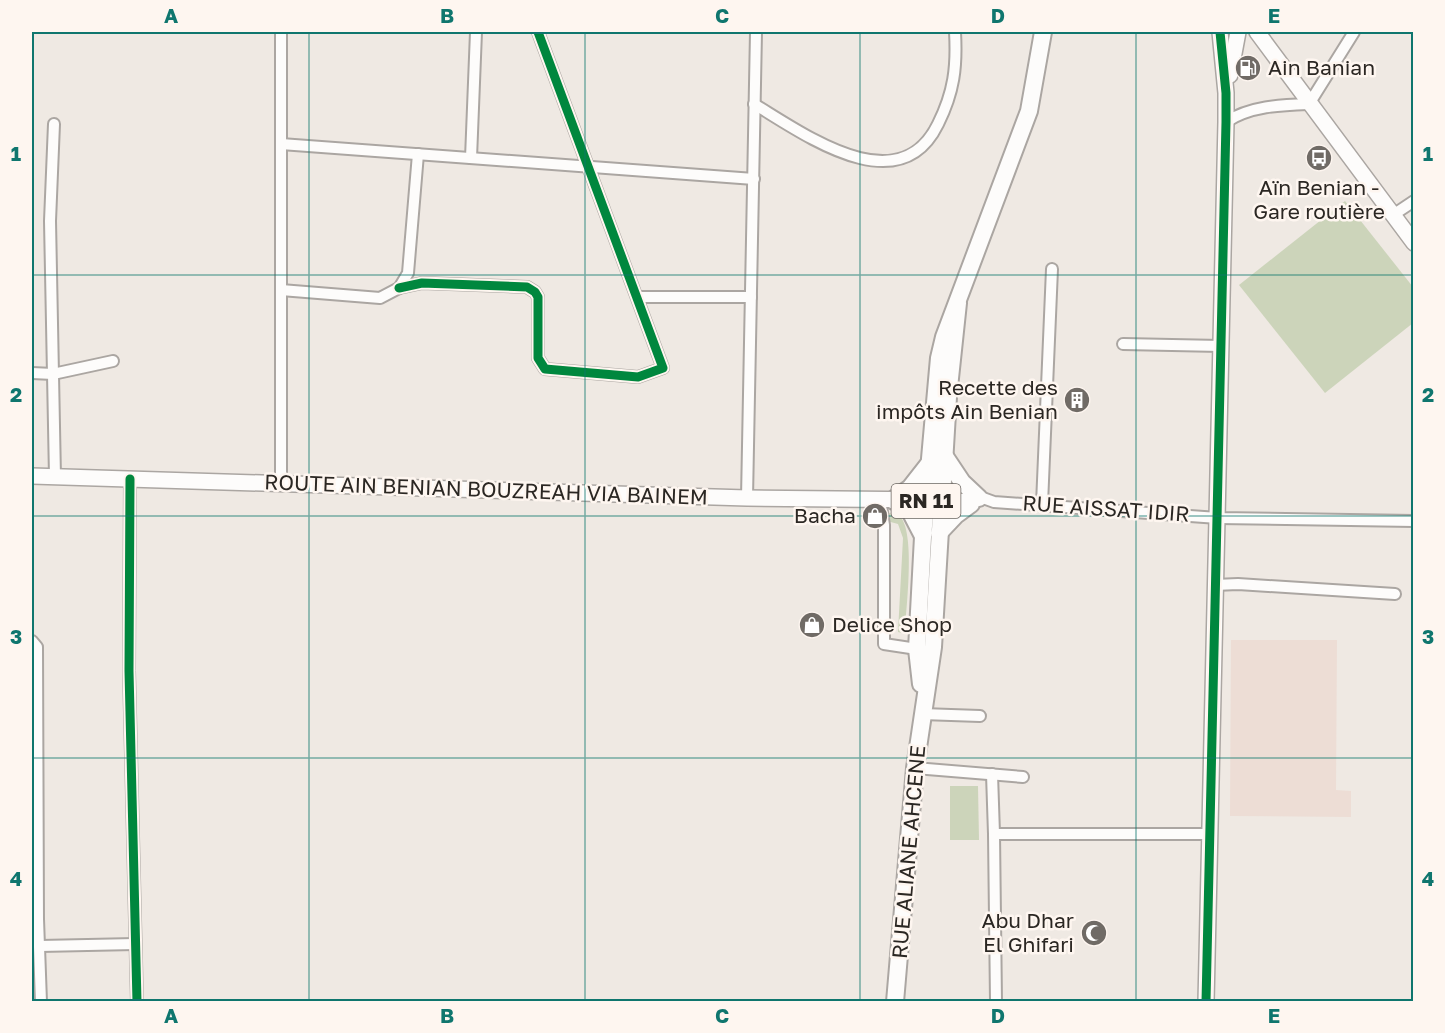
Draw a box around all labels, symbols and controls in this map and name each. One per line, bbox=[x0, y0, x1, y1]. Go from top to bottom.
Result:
text: A bbox=[164, 3, 178, 27]
text: B bbox=[440, 3, 454, 27]
text: C bbox=[715, 3, 729, 27]
text: D bbox=[991, 3, 1005, 27]
text: E bbox=[1268, 3, 1280, 27]
fuel station icon: Ain Banian bbox=[1233, 53, 1263, 83]
place label: Ain Banian bbox=[1268, 54, 1375, 80]
text: 1 bbox=[11, 141, 21, 165]
text: 1 bbox=[1423, 141, 1433, 165]
bus stop icon: Aïn Benian - Gare routière bbox=[1304, 143, 1334, 173]
place label: Aïn Benian - Gare routière bbox=[1253, 174, 1385, 224]
place label: Recette des impôts Ain Benian bbox=[876, 374, 1058, 424]
text: 2 bbox=[10, 382, 22, 406]
text: 2 bbox=[1422, 382, 1434, 406]
building icon: Recette des impôts Ain Benian bbox=[1062, 385, 1092, 415]
street label: ROUTE AIN BENIAN BOUZREAH VIA BAINEM bbox=[264, 468, 708, 510]
road number: RN 11 bbox=[892, 484, 960, 518]
street label: RUE AISSAT IDIR bbox=[1022, 489, 1191, 527]
shop icon: Bacha bbox=[860, 501, 890, 531]
place label: Bacha bbox=[794, 502, 856, 528]
shop icon: Delice Shop bbox=[797, 610, 827, 640]
place label: Delice Shop bbox=[832, 611, 952, 637]
text: 3 bbox=[10, 624, 22, 648]
text: 3 bbox=[1422, 624, 1434, 648]
street label: RUE ALIANE AHCENE bbox=[886, 744, 930, 960]
text: 4 bbox=[10, 866, 22, 890]
text: 4 bbox=[1422, 866, 1434, 890]
place label: Abu Dhar El Ghifari bbox=[981, 907, 1074, 957]
mosque icon: Abu Dhar El Ghifari bbox=[1079, 918, 1109, 948]
text: A bbox=[164, 1003, 178, 1027]
text: B bbox=[440, 1003, 454, 1027]
text: C bbox=[715, 1003, 729, 1027]
text: D bbox=[991, 1003, 1005, 1027]
text: E bbox=[1268, 1003, 1280, 1027]

